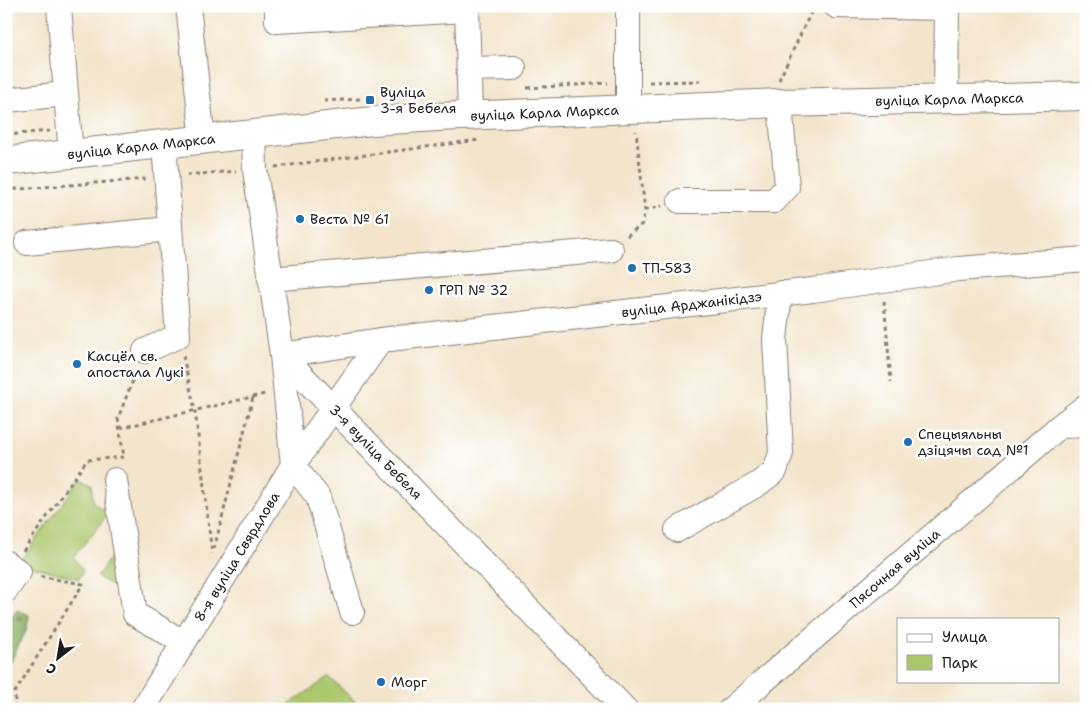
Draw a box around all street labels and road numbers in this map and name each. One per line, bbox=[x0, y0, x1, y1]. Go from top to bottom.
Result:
street label: вуліца Карла Маркса bbox=[875, 88, 1024, 110]
street label: вуліца Карла Маркса bbox=[470, 101, 620, 125]
street label: вуліца Карла Маркса bbox=[66, 129, 216, 163]
street label: вуліца Арджанікідзэ bbox=[620, 287, 763, 321]
street label: 3-я вуліца Бебеля bbox=[326, 401, 426, 503]
street label: 8-я вуліца Свярдлова bbox=[190, 488, 284, 625]
street label: Пясочная вуліца bbox=[846, 524, 944, 612]

